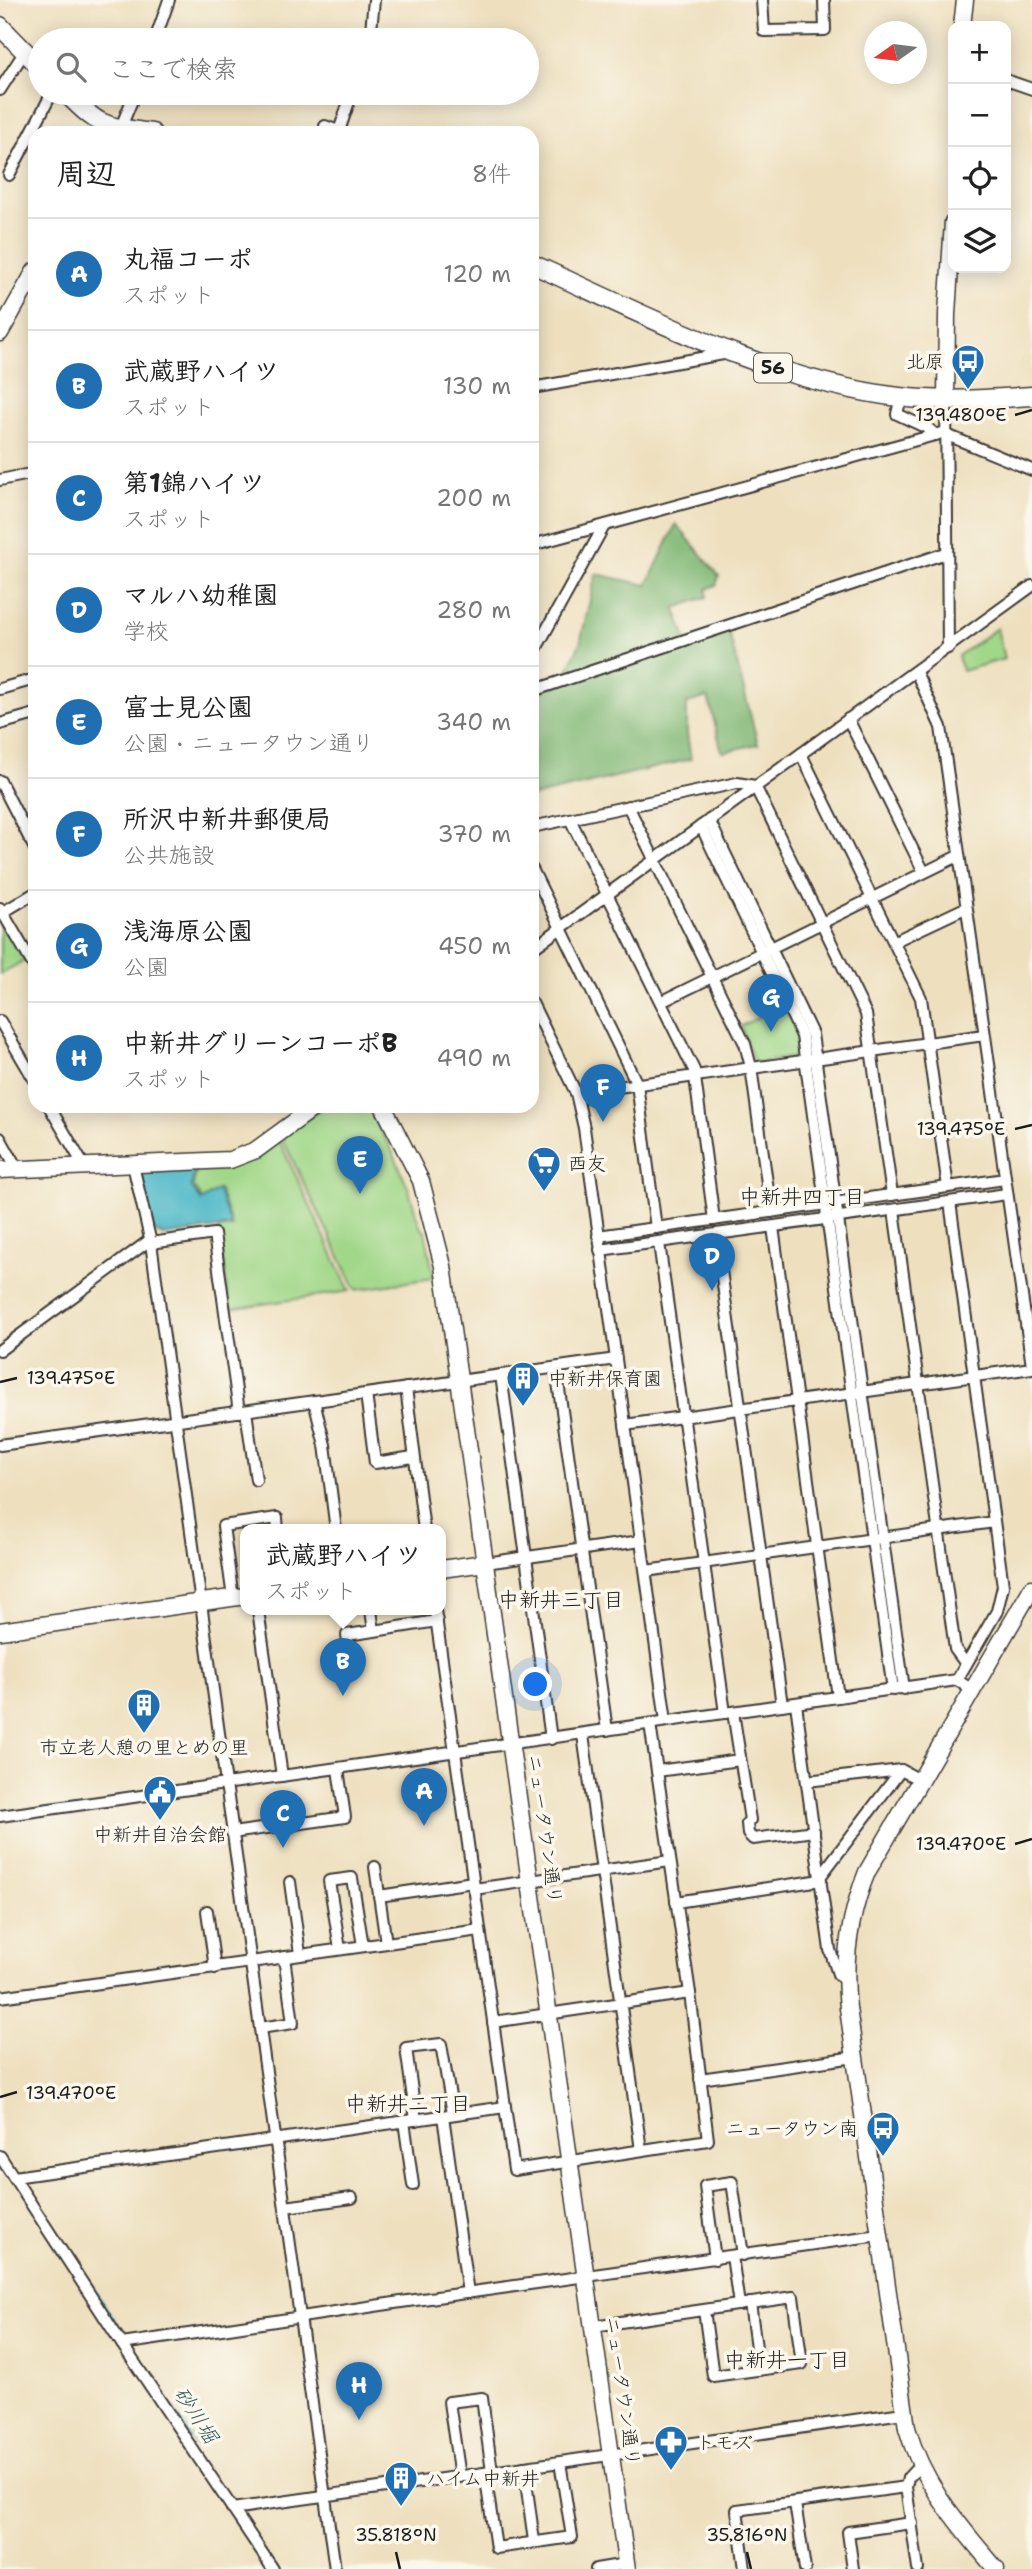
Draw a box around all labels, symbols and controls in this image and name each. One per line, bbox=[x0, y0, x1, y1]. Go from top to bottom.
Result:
north arrow bbox=[864, 21, 927, 84]
map controls bbox=[948, 21, 1011, 273]
button: + bbox=[948, 21, 1011, 84]
search box bbox=[28, 28, 539, 105]
icon: search bbox=[52, 48, 90, 86]
text: ここで検索 bbox=[108, 51, 238, 86]
button: − bbox=[948, 84, 1011, 147]
button: locate bbox=[948, 147, 1011, 210]
text: 周辺 bbox=[56, 153, 116, 194]
text: 8件 bbox=[472, 159, 511, 189]
button: layers bbox=[948, 210, 1011, 273]
text: 丸福コーポ bbox=[123, 241, 253, 276]
text: A bbox=[70, 259, 88, 289]
text: 120 m bbox=[443, 259, 511, 289]
text: スポット bbox=[123, 280, 215, 310]
bus stop icon: 北原 bbox=[949, 342, 987, 391]
place label: 北原 bbox=[906, 349, 944, 374]
text: 武蔵野ハイツ bbox=[123, 353, 279, 388]
road number: 56 bbox=[754, 354, 792, 382]
text: B bbox=[72, 371, 86, 401]
text: 130 m bbox=[443, 371, 511, 401]
text: スポット bbox=[123, 392, 215, 422]
text: 139.480°E bbox=[915, 403, 1007, 427]
text: 第1錦ハイツ bbox=[123, 465, 265, 500]
text: C bbox=[72, 483, 86, 513]
text: 200 m bbox=[436, 483, 511, 513]
text: スポット bbox=[123, 504, 215, 534]
text: マルハ幼稚園 bbox=[123, 577, 278, 612]
text: D bbox=[71, 595, 87, 625]
text: 280 m bbox=[436, 595, 511, 625]
text: 学校 bbox=[123, 616, 169, 646]
text: 富士見公園 bbox=[123, 689, 253, 724]
text: E bbox=[71, 707, 87, 737]
text: 340 m bbox=[436, 707, 511, 737]
text: 公園 · ニュータウン通り bbox=[123, 728, 375, 758]
text: 所沢中新井郵便局 bbox=[123, 801, 331, 836]
text: F bbox=[72, 819, 86, 849]
text: 370 m bbox=[438, 819, 511, 849]
text: 公共施設 bbox=[123, 840, 215, 870]
text: 浅海原公園 bbox=[123, 913, 253, 948]
text: G bbox=[70, 931, 88, 961]
text: 450 m bbox=[438, 931, 511, 961]
text: 公園 bbox=[123, 952, 169, 982]
pin: G bbox=[748, 974, 794, 1032]
text: 中新井グリーンコーポB bbox=[123, 1025, 398, 1060]
text: H bbox=[71, 1043, 87, 1073]
text: 490 m bbox=[436, 1043, 511, 1073]
text: スポット bbox=[123, 1064, 215, 1094]
pin: F bbox=[580, 1064, 626, 1122]
text: 139.475°E bbox=[917, 1117, 1005, 1141]
pin: E bbox=[337, 1136, 383, 1194]
supermarket icon: 西友 bbox=[525, 1144, 563, 1193]
place label: 西友 bbox=[568, 1151, 606, 1176]
district label: 中新井四丁目 bbox=[739, 1183, 865, 1211]
pin: D bbox=[689, 1233, 735, 1291]
building icon: 中新井保育園 bbox=[504, 1359, 542, 1408]
text: 139.475°E bbox=[27, 1366, 115, 1390]
place label: 中新井保育園 bbox=[548, 1366, 662, 1391]
popup bbox=[240, 1524, 446, 1615]
text: 武蔵野ハイツ bbox=[265, 1537, 421, 1572]
text: スポット bbox=[265, 1576, 357, 1606]
district label: 中新井三丁目 bbox=[498, 1586, 624, 1614]
pin: B bbox=[320, 1638, 366, 1696]
your location bbox=[518, 1667, 552, 1701]
building icon: 市立老人憩の里とめの里 bbox=[125, 1686, 163, 1735]
place label: 市立老人憩の里とめの里 bbox=[39, 1735, 249, 1760]
street label: ニュータウン通り bbox=[522, 1752, 568, 1906]
pin: A bbox=[401, 1768, 447, 1826]
public building icon: 中新井自治会館 bbox=[141, 1773, 179, 1822]
pin: C bbox=[260, 1790, 306, 1848]
place label: 中新井自治会館 bbox=[93, 1822, 227, 1847]
text: 139.470°E bbox=[916, 1832, 1006, 1856]
text: 139.470°E bbox=[26, 2081, 116, 2105]
district label: 中新井二丁目 bbox=[345, 2090, 471, 2118]
bus stop icon: ニュータウン南 bbox=[864, 2109, 902, 2158]
place label: ニュータウン南 bbox=[725, 2116, 858, 2141]
street label: ニュータウン通り bbox=[600, 2314, 646, 2468]
district label: 中新井一丁目 bbox=[724, 2346, 850, 2374]
pin: H bbox=[336, 2362, 382, 2420]
water label: 砂川堀 bbox=[167, 2381, 226, 2451]
pharmacy icon: トモズ bbox=[652, 2423, 690, 2472]
place label: トモズ bbox=[696, 2430, 753, 2455]
building icon: ハイム中新井 bbox=[382, 2459, 420, 2508]
place label: ハイム中新井 bbox=[426, 2466, 539, 2491]
text: 35.818°N bbox=[355, 2523, 437, 2547]
text: 35.816°N bbox=[706, 2523, 788, 2547]

